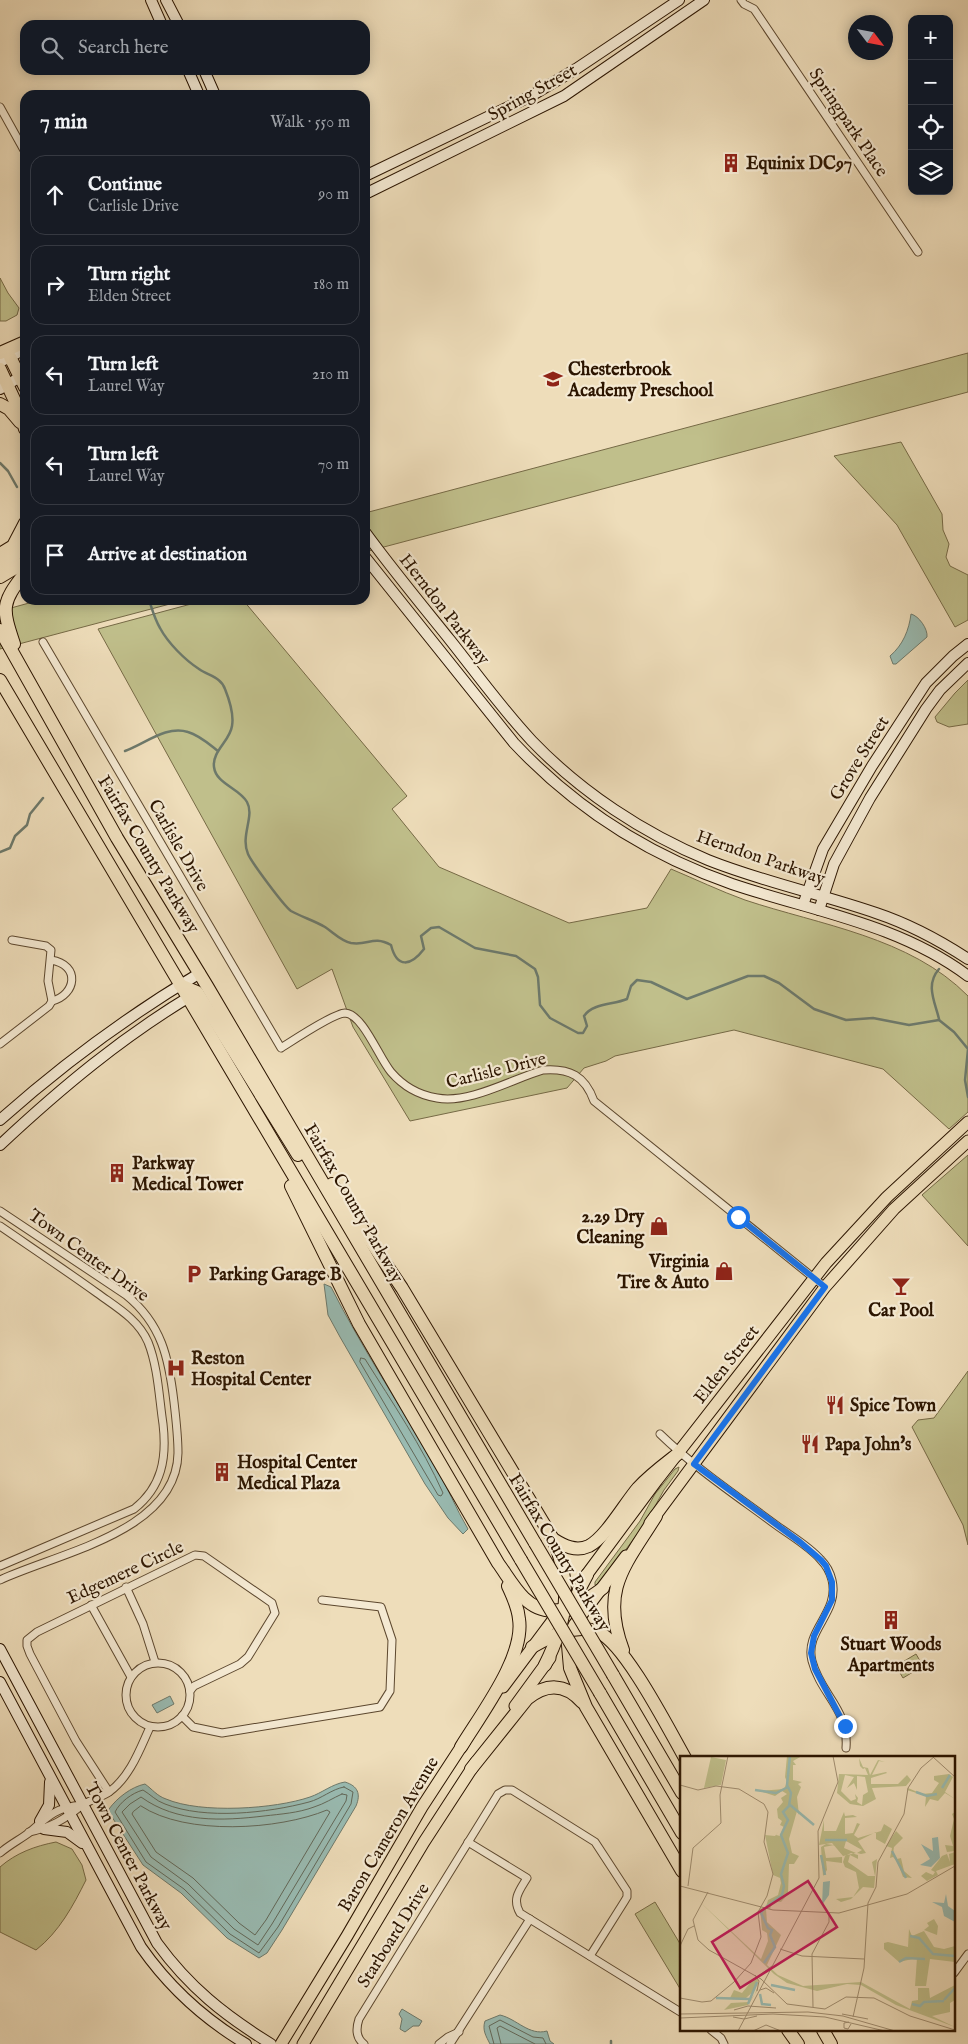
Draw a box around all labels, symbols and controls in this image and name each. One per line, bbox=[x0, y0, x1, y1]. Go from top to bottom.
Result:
north arrow bbox=[848, 15, 893, 60]
map controls bbox=[908, 15, 953, 195]
button: + bbox=[908, 15, 953, 60]
search box bbox=[20, 20, 370, 75]
icon: search bbox=[38, 34, 66, 62]
text: Search here bbox=[78, 36, 169, 60]
street label: Spring Street bbox=[484, 59, 581, 127]
button: − bbox=[908, 60, 953, 105]
street label: Springpark Place bbox=[803, 64, 893, 182]
button: locate bbox=[908, 105, 953, 150]
text: 7 min bbox=[40, 109, 87, 136]
text: Walk · 550 m bbox=[270, 113, 350, 133]
button: layers bbox=[908, 150, 953, 195]
building icon: Equinix DC97 bbox=[720, 152, 742, 174]
place label: Equinix DC97 bbox=[746, 153, 852, 176]
text: Continue bbox=[88, 173, 162, 197]
icon: ahead bbox=[41, 181, 69, 209]
text: 90 m bbox=[318, 185, 349, 205]
text: Carlisle Drive bbox=[88, 197, 179, 217]
text: Turn right bbox=[88, 263, 170, 287]
icon: right bbox=[41, 271, 69, 299]
text: 180 m bbox=[313, 275, 349, 295]
text: Elden Street bbox=[88, 287, 171, 307]
text: Turn left bbox=[88, 353, 159, 377]
place label: Chesterbrook Academy Preschool bbox=[567, 359, 714, 403]
icon: left bbox=[41, 361, 69, 389]
text: 210 m bbox=[312, 365, 349, 385]
school or university icon: Chesterbrook Academy Preschool bbox=[542, 368, 564, 390]
text: Laurel Way bbox=[88, 377, 165, 397]
text: Turn left bbox=[88, 443, 159, 467]
icon: left bbox=[41, 451, 69, 479]
text: 70 m bbox=[318, 455, 349, 475]
text: Laurel Way bbox=[88, 467, 165, 487]
icon: arrive bbox=[41, 541, 69, 569]
text: Arrive at destination bbox=[88, 543, 247, 567]
street label: Herndon Parkway bbox=[393, 550, 494, 670]
street label: Grove Street bbox=[825, 712, 895, 805]
street label: Fairfax County Parkway bbox=[91, 772, 204, 938]
street label: Carlisle Drive bbox=[142, 796, 213, 896]
street label: Herndon Parkway bbox=[693, 826, 828, 891]
street label: Carlisle Drive bbox=[444, 1048, 549, 1095]
street label: Fairfax County Parkway bbox=[298, 1120, 408, 1288]
place label: Parkway Medical Tower bbox=[132, 1153, 244, 1197]
building icon: Parkway Medical Tower bbox=[106, 1162, 128, 1184]
street label: Town Center Drive bbox=[23, 1205, 153, 1308]
place label: 2.29 Dry Cleaning bbox=[576, 1206, 645, 1250]
route start bbox=[727, 1206, 750, 1229]
shop icon: 2.29 Dry Cleaning bbox=[648, 1215, 670, 1237]
place label: Virginia Tire & Auto bbox=[616, 1251, 710, 1295]
shop icon: Virginia Tire & Auto bbox=[713, 1260, 735, 1282]
parking icon: Parking Garage B bbox=[183, 1263, 205, 1285]
place label: Parking Garage B bbox=[209, 1264, 342, 1287]
bar icon: Car Pool bbox=[890, 1275, 912, 1297]
place label: Car Pool bbox=[868, 1300, 935, 1323]
street label: Elden Street bbox=[689, 1321, 765, 1409]
place label: Reston Hospital Center bbox=[191, 1348, 312, 1392]
hospital icon: Reston Hospital Center bbox=[165, 1357, 187, 1379]
restaurant icon: Spice Town bbox=[824, 1394, 846, 1416]
place label: Spice Town bbox=[850, 1395, 936, 1418]
restaurant icon: Papa John's bbox=[799, 1433, 821, 1455]
place label: Papa John's bbox=[825, 1434, 912, 1457]
place label: Hospital Center Medical Plaza bbox=[237, 1452, 358, 1496]
building icon: Hospital Center Medical Plaza bbox=[211, 1461, 233, 1483]
street label: Fairfax County Parkway bbox=[502, 1470, 615, 1636]
street label: Edgemere Circle bbox=[64, 1536, 188, 1610]
building icon: Stuart Woods Apartments bbox=[880, 1609, 902, 1631]
place label: Stuart Woods Apartments bbox=[841, 1634, 942, 1678]
route end bbox=[834, 1715, 857, 1738]
street label: Baron Cameron Avenue bbox=[334, 1753, 445, 1917]
inset map bbox=[680, 1756, 956, 2032]
street label: Town Center Parkway bbox=[79, 1779, 176, 1935]
street label: Starboard Drive bbox=[353, 1879, 436, 1992]

